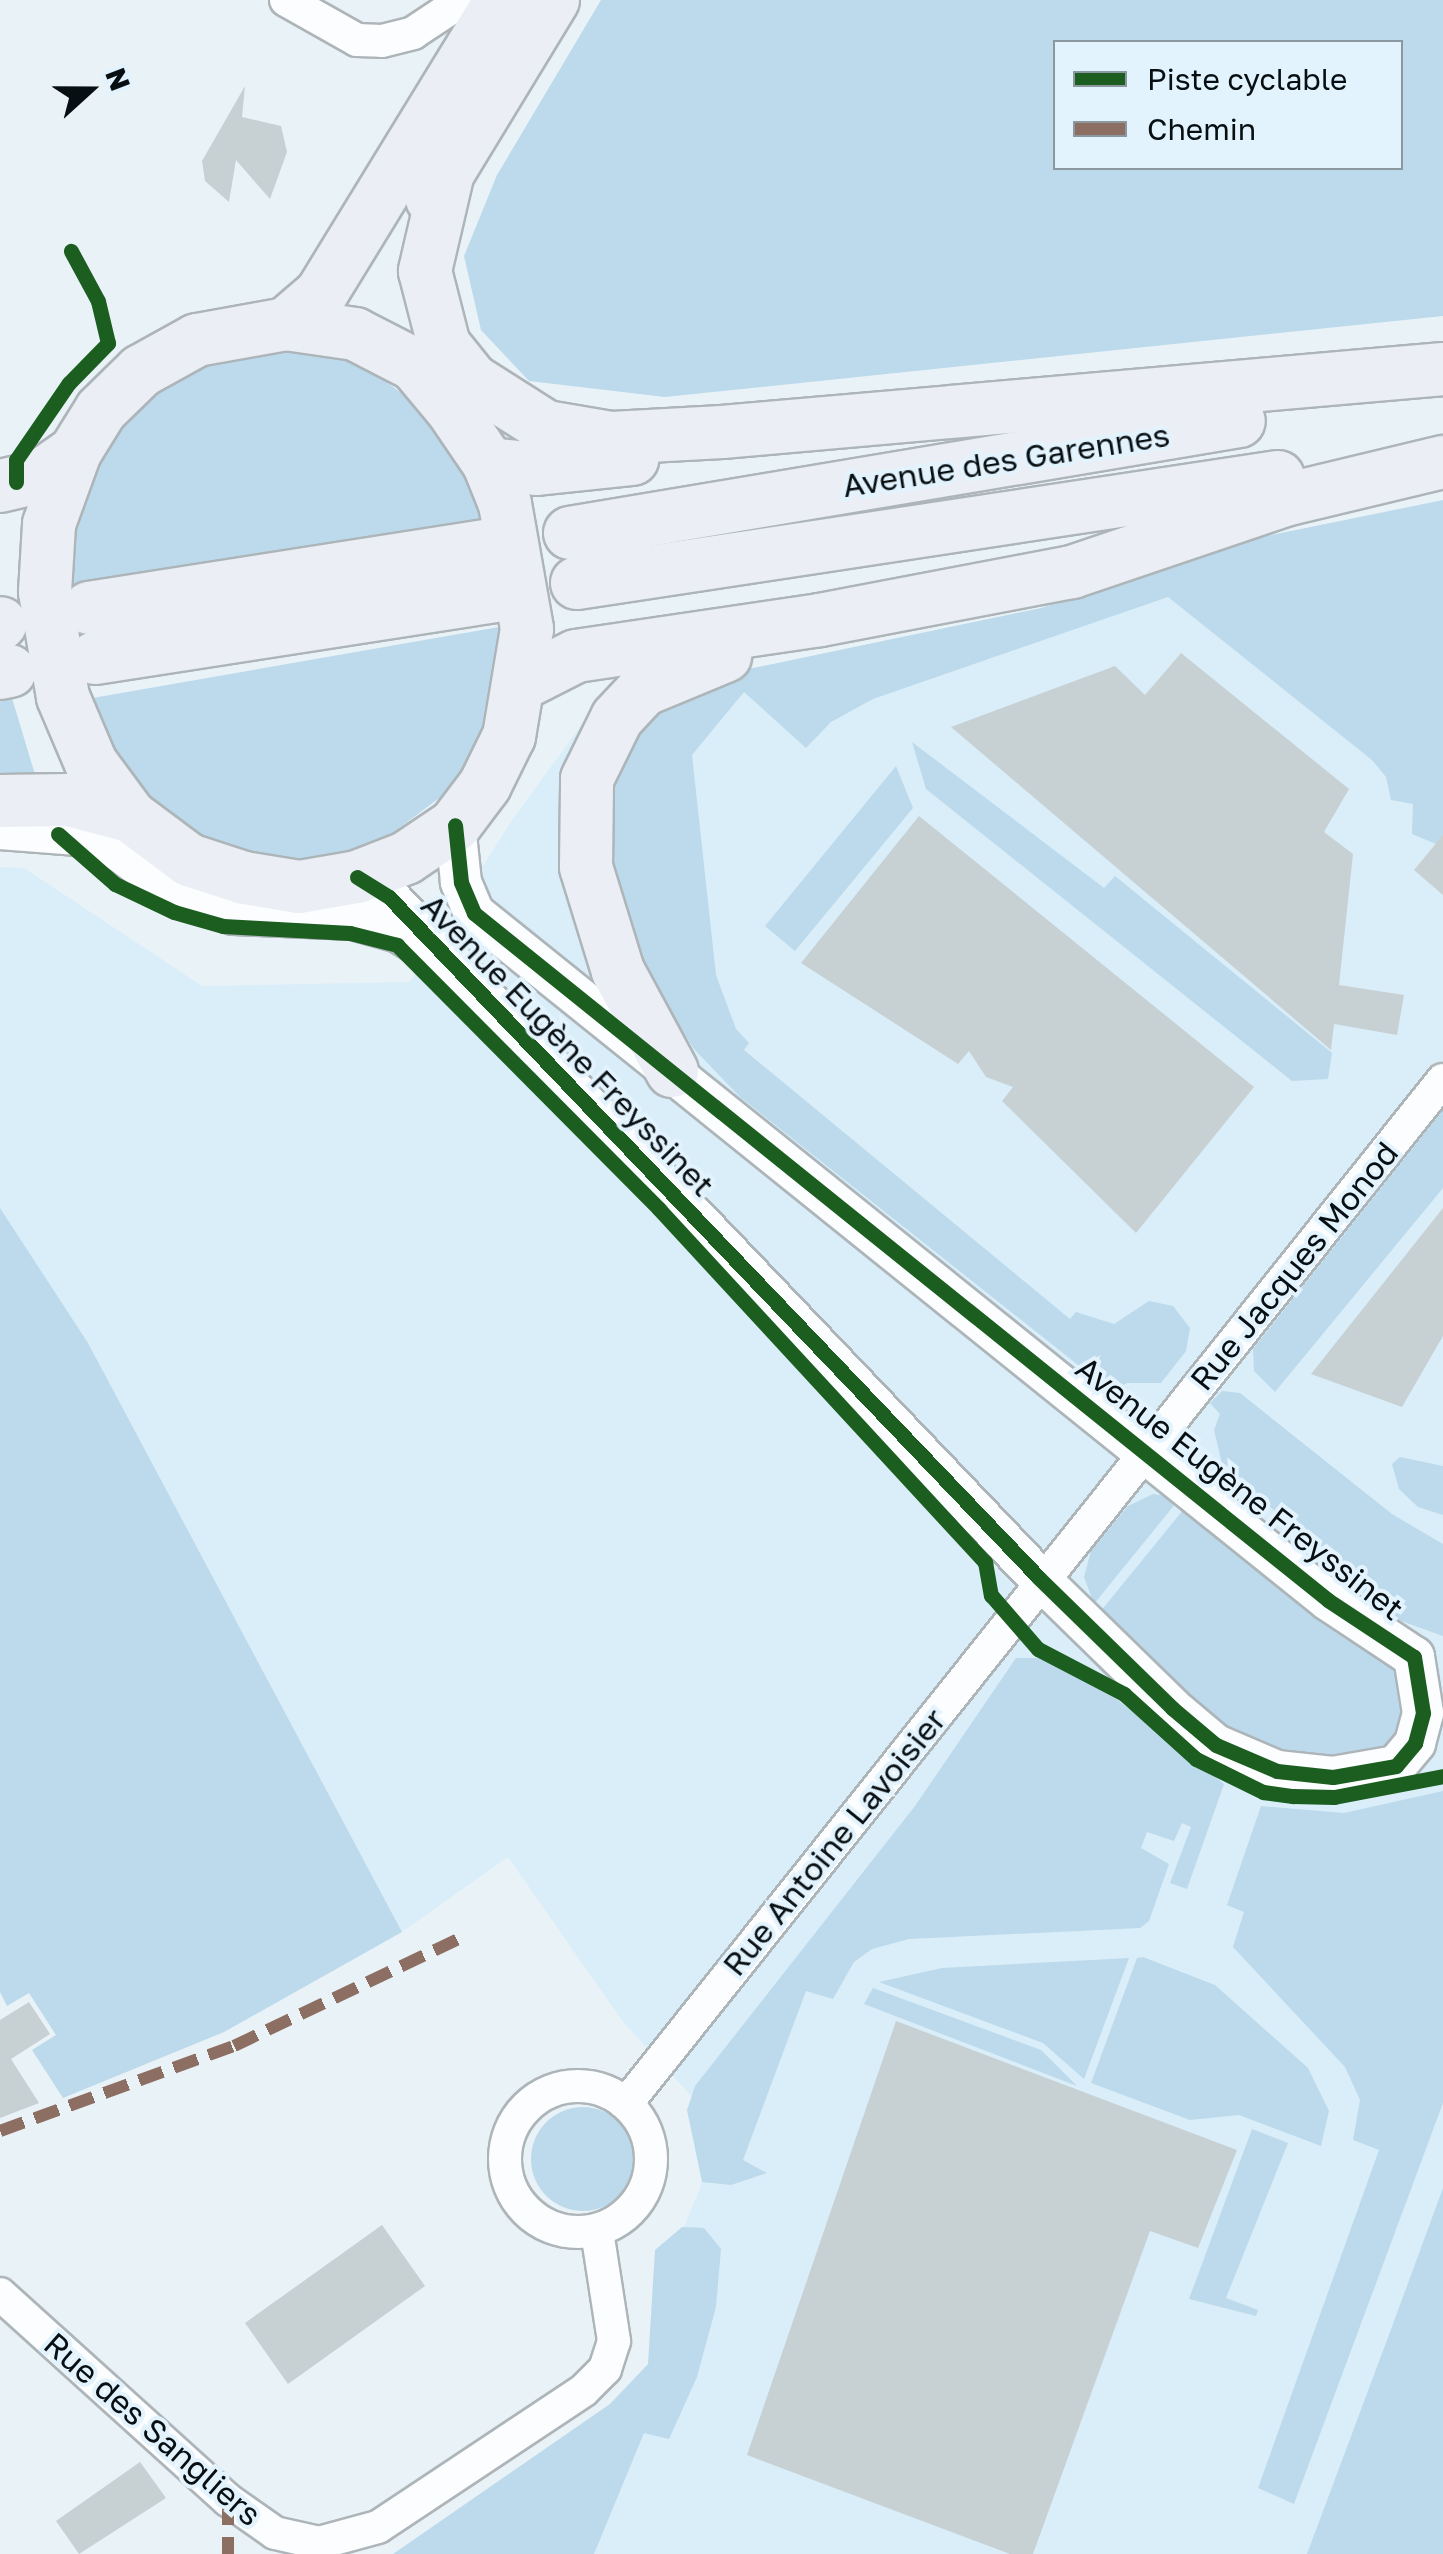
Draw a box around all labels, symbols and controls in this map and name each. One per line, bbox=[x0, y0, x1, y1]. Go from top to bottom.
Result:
north arrow bbox=[40, 40, 140, 140]
legend bbox=[1053, 40, 1403, 170]
text: Piste cyclable bbox=[1147, 61, 1348, 97]
text: N bbox=[99, 63, 138, 95]
text: Chemin bbox=[1147, 111, 1256, 147]
street label: Avenue des Garennes bbox=[840, 415, 1172, 505]
street label: Avenue Eugène Freyssinet bbox=[414, 886, 722, 1204]
street label: Rue Jacques Monod bbox=[1182, 1134, 1406, 1398]
street label: Avenue Eugène Freyssinet bbox=[1069, 1348, 1411, 1628]
street label: Rue Antoine Lavoisier bbox=[715, 1701, 953, 1983]
street label: Rue des Sangliers bbox=[37, 2324, 269, 2534]

